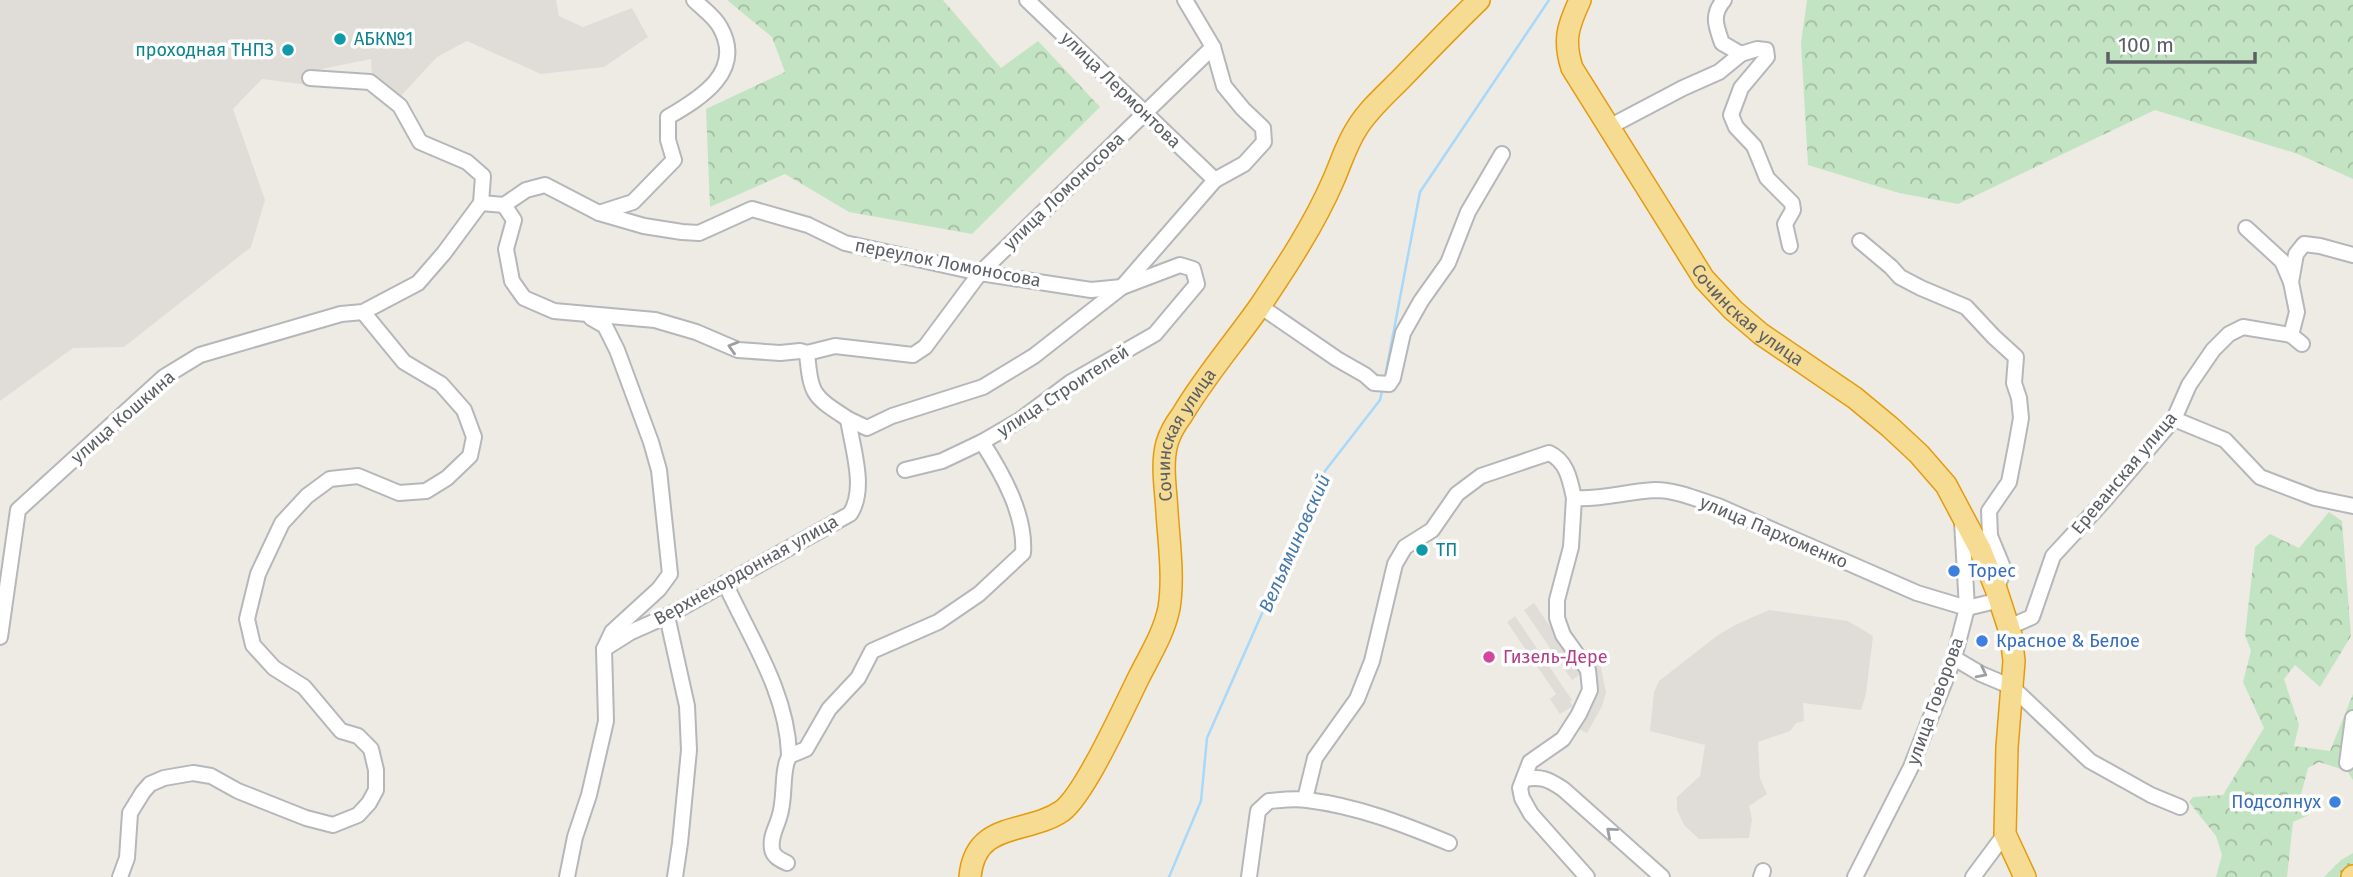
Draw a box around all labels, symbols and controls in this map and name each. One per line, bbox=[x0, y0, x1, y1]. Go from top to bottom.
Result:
scale bar bbox=[2108, 21, 2255, 65]
street label: улица Лермонтова bbox=[1056, 27, 1186, 153]
place label: АБК№1 bbox=[354, 28, 413, 50]
marker: АБК№1 bbox=[332, 31, 348, 47]
text: 100 m bbox=[2118, 32, 2174, 58]
place label: проходная ТНПЗ bbox=[135, 39, 274, 61]
marker: проходная ТНПЗ bbox=[280, 42, 296, 58]
street label: улица Ломоносова bbox=[999, 128, 1129, 254]
street label: переулок Ломоносова bbox=[853, 234, 1043, 292]
street label: Сочинская улица bbox=[1686, 260, 1808, 371]
street label: улица Строителей bbox=[993, 340, 1133, 442]
one-way arrow bbox=[727, 341, 739, 356]
street label: Сочинская улица bbox=[1153, 364, 1221, 503]
street label: улица Кошкина bbox=[66, 366, 180, 468]
street label: Ереванская улица bbox=[2066, 407, 2182, 539]
water label: Вельяминовский bbox=[1254, 471, 1335, 616]
street label: улица Пархоменко bbox=[1697, 491, 1851, 573]
street label: Верхнекордонная улица bbox=[650, 510, 842, 630]
place label: ТП bbox=[1436, 539, 1457, 561]
marker: ТП bbox=[1414, 542, 1430, 558]
place label: Торес bbox=[1968, 560, 2016, 582]
marker: Торес bbox=[1946, 563, 1962, 579]
place label: Красное & Белое bbox=[1996, 630, 2140, 652]
marker: Красное & Белое bbox=[1974, 633, 1990, 649]
street label: улица Говорова bbox=[1902, 634, 1968, 768]
place label: Гизель-Дере bbox=[1503, 646, 1608, 668]
marker: Гизель-Дере bbox=[1481, 649, 1497, 665]
one-way arrow bbox=[1975, 665, 1987, 679]
place label: Подсолнух bbox=[2231, 791, 2321, 813]
marker: Подсолнух bbox=[2327, 794, 2343, 810]
one-way arrow bbox=[1606, 827, 1619, 840]

